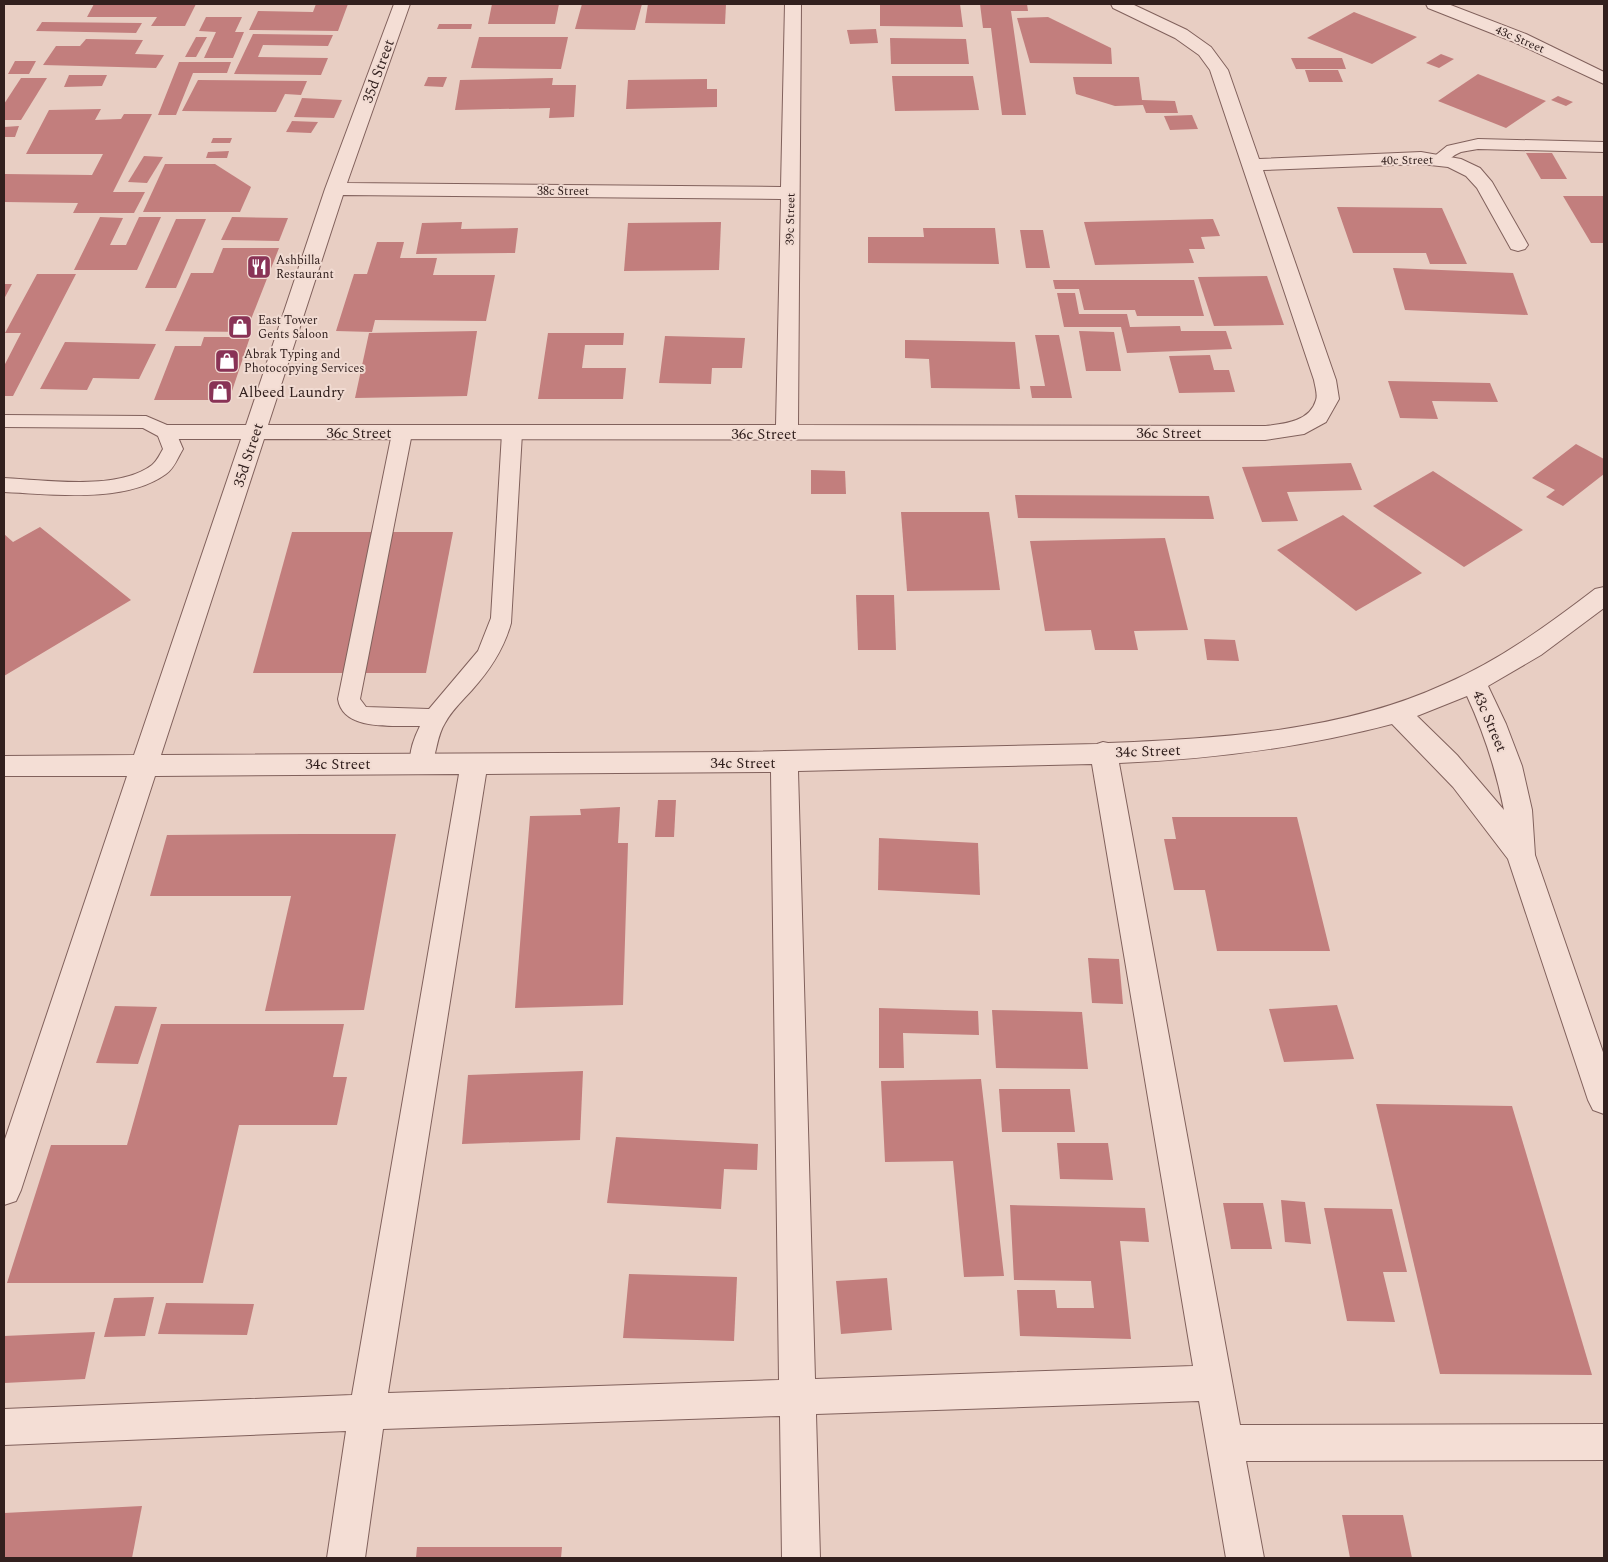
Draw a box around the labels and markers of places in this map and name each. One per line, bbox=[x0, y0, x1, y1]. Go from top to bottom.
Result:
place label: Ashbilla Restaurant bbox=[276, 251, 334, 284]
restaurant icon: Ashbilla Restaurant bbox=[246, 254, 272, 280]
place label: East Tower Gents Saloon bbox=[258, 311, 328, 344]
shop icon: East Tower Gents Saloon bbox=[227, 314, 253, 340]
place label: Abrak Typing and Photocopying Services bbox=[244, 345, 364, 378]
shop icon: Abrak Typing and Photocopying Services bbox=[214, 348, 240, 374]
shop icon: Albeed Laundry bbox=[207, 379, 233, 405]
place label: Albeed Laundry bbox=[238, 381, 345, 404]

